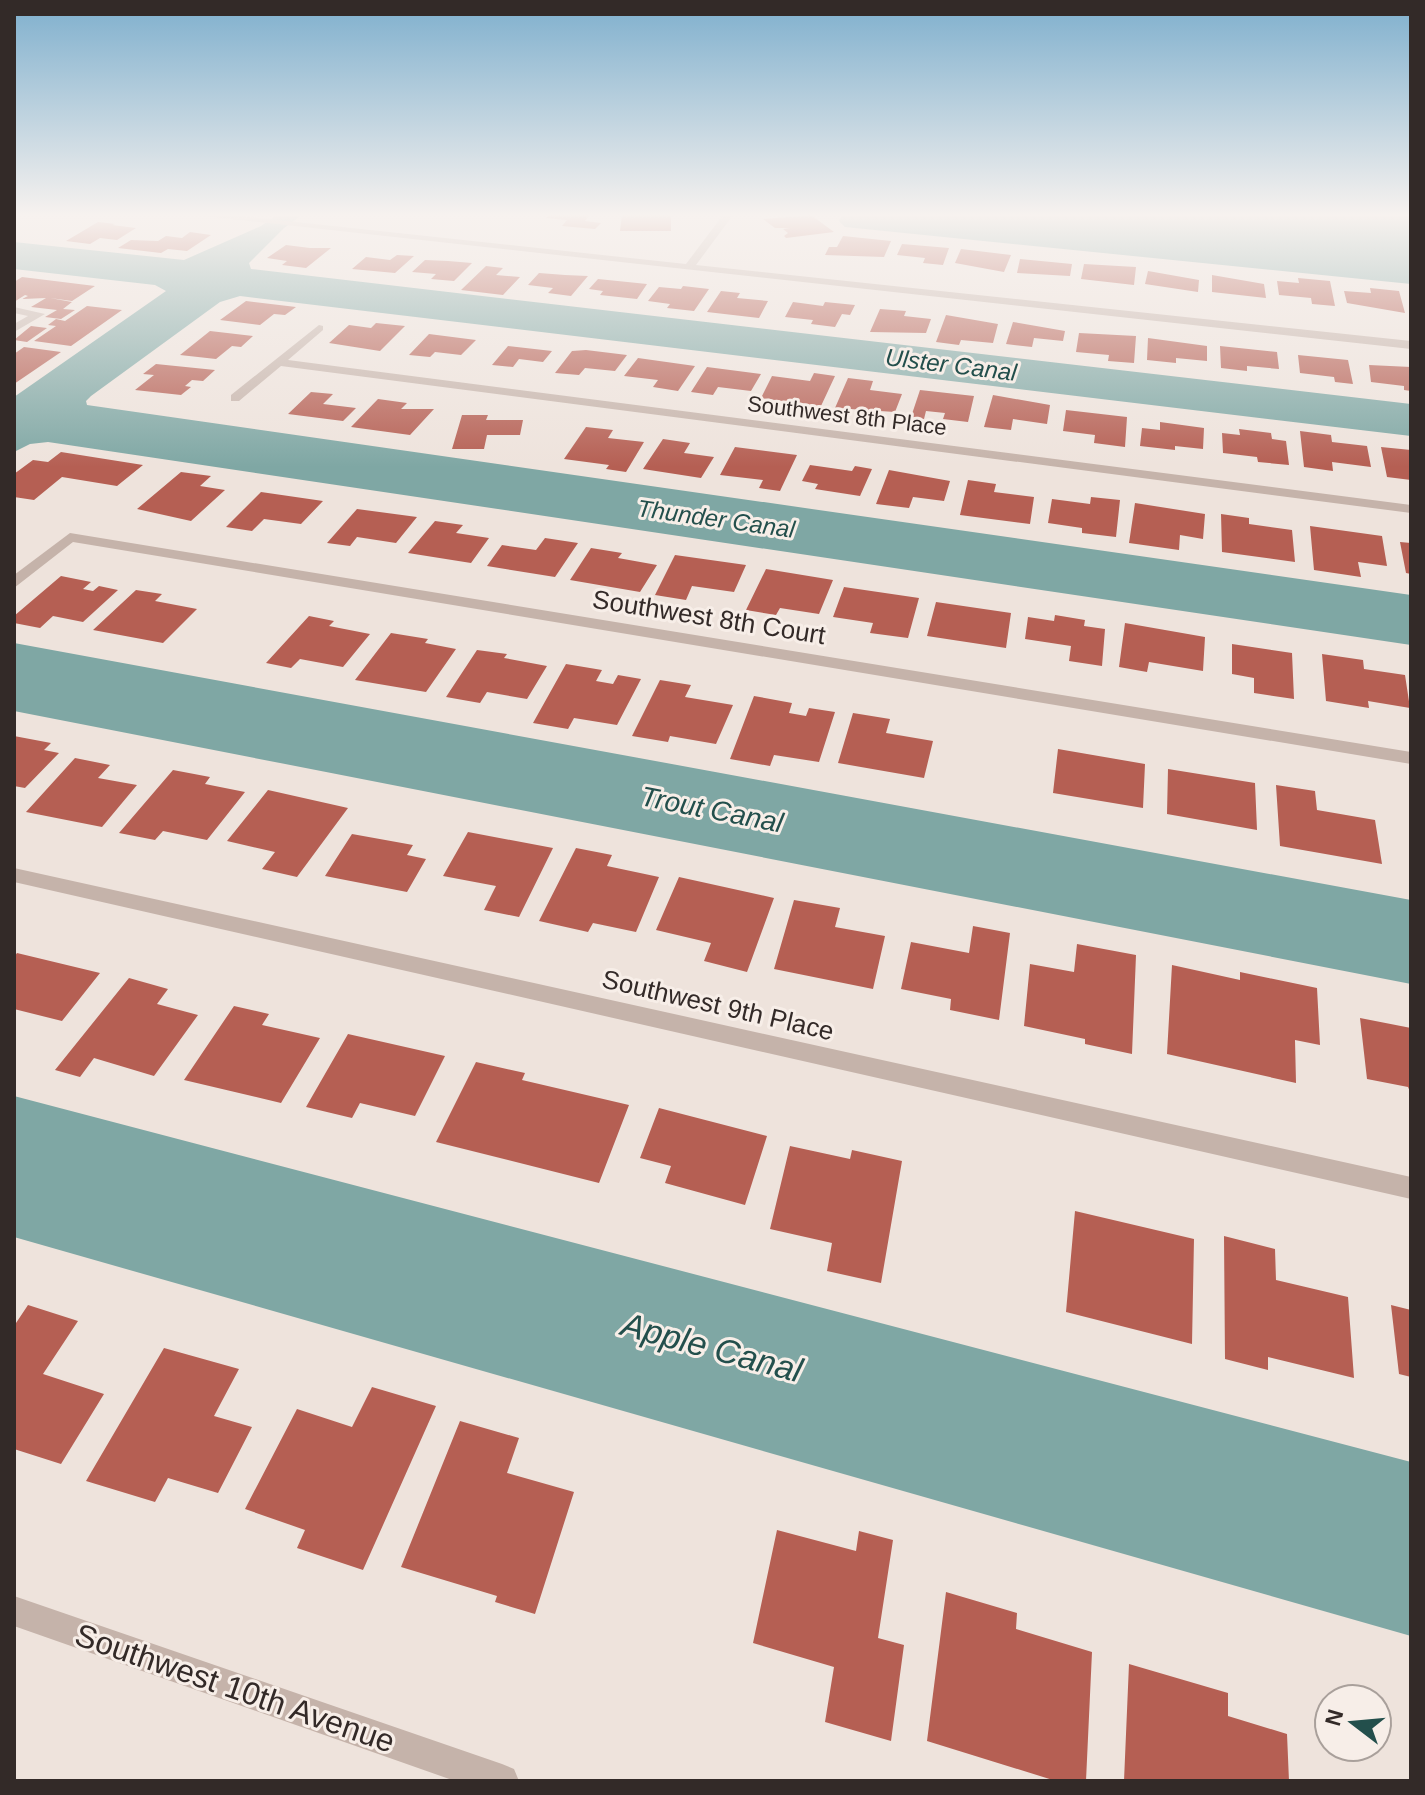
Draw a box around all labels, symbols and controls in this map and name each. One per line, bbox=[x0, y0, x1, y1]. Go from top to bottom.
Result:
water label: Ulster Canal bbox=[884, 343, 1019, 386]
street label: Southwest 8th Place bbox=[746, 391, 948, 440]
water label: Thunder Canal bbox=[636, 494, 797, 543]
street label: Southwest 8th Court bbox=[590, 584, 828, 650]
water label: Trout Canal bbox=[638, 781, 786, 839]
street label: Southwest 9th Place bbox=[599, 964, 837, 1046]
water label: Apple Canal bbox=[616, 1304, 808, 1390]
street label: Southwest 10th Avenue bbox=[70, 1616, 400, 1760]
north arrow bbox=[1313, 1683, 1393, 1763]
text: N bbox=[1320, 1707, 1348, 1729]

